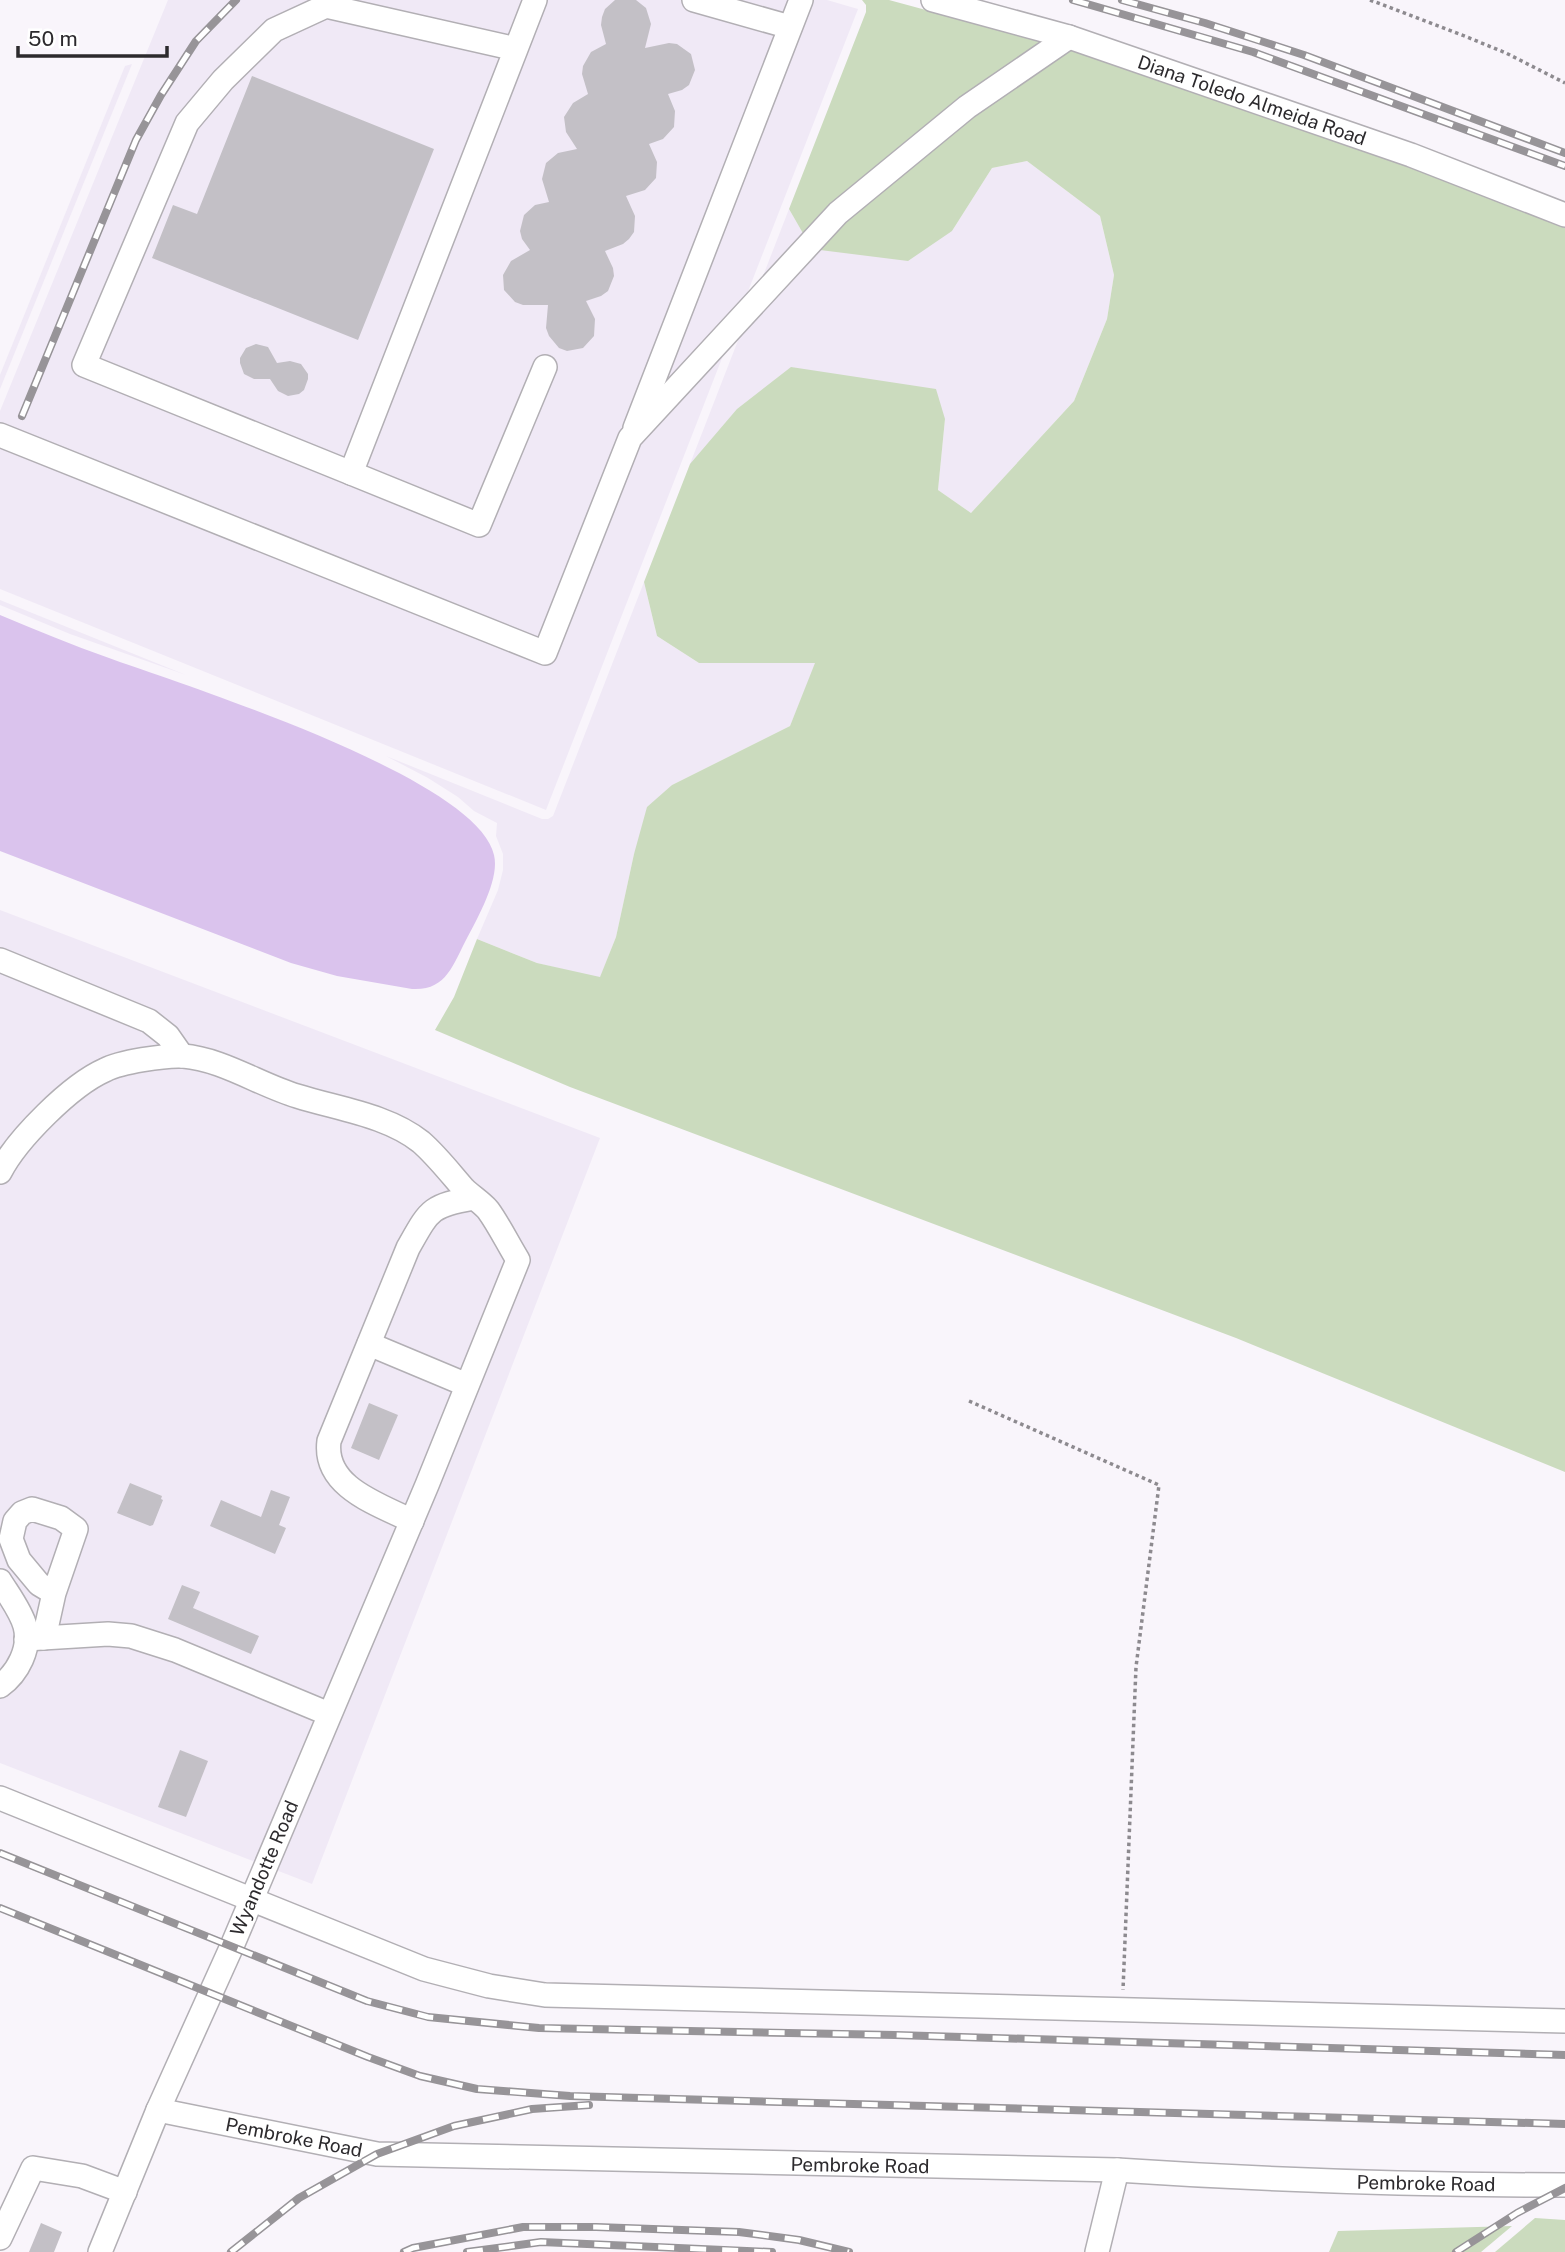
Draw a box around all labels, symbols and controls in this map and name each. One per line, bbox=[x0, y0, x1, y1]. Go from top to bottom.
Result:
scale bar bbox=[18, 14, 166, 58]
text: 50 m bbox=[28, 26, 78, 51]
street label: Diana Toledo Almeida Road bbox=[1135, 50, 1369, 150]
street label: Wyandotte Road bbox=[226, 1797, 302, 1939]
street label: Pembroke Road bbox=[224, 2113, 364, 2161]
street label: Pembroke Road bbox=[790, 2153, 930, 2177]
street label: Pembroke Road bbox=[1356, 2171, 1496, 2195]

